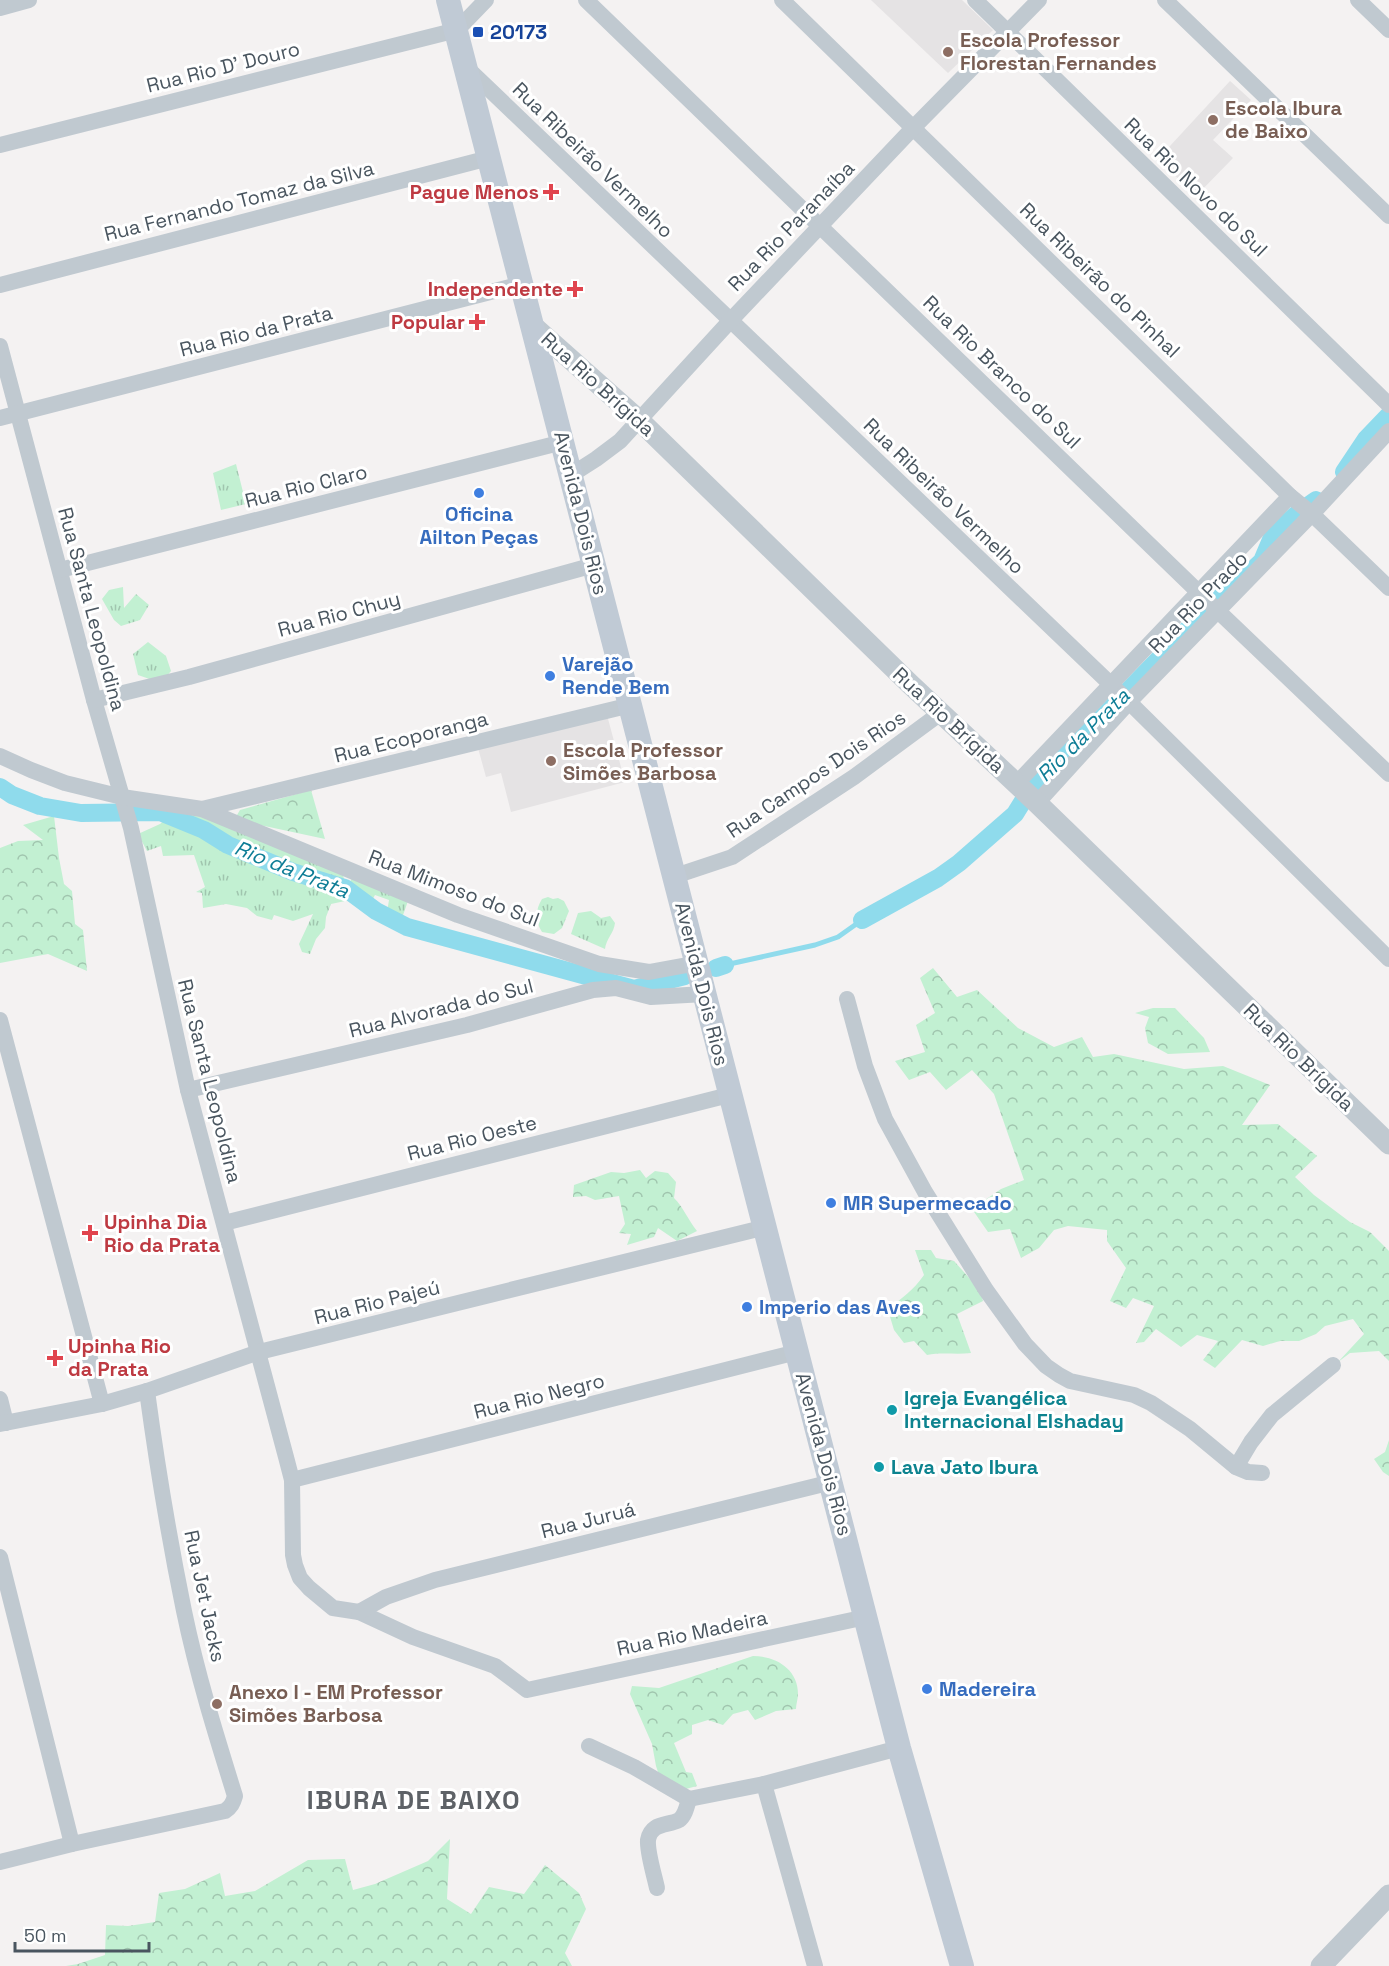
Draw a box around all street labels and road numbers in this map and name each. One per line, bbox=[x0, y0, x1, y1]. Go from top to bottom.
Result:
street label: Rua Rio D' Douro bbox=[144, 35, 302, 99]
street label: Rua Ribeirão Vermelho bbox=[507, 76, 679, 244]
street label: Rua Rio Novo do Sul bbox=[1119, 112, 1273, 262]
street label: Rua Fernando Tomaz da Silva bbox=[101, 155, 377, 247]
street label: Rua Rio Paranaíba bbox=[722, 155, 860, 297]
street label: Rua Ribeirão do Pinhal bbox=[1014, 197, 1186, 363]
street label: Rua Rio Branco do Sul bbox=[917, 290, 1087, 454]
street label: Rua Rio da Prata bbox=[177, 299, 335, 363]
street label: Rua Rio Brígida bbox=[536, 326, 660, 442]
street label: Rua Ribeirão Vermelho bbox=[858, 412, 1030, 580]
street label: Avenida Dois Rios bbox=[548, 428, 614, 598]
street label: Rua Rio Claro bbox=[242, 458, 370, 514]
street label: Rua Santa Leopoldina bbox=[52, 504, 132, 714]
street label: Rua Rio Prado bbox=[1143, 545, 1253, 659]
street label: Rua Rio Chuy bbox=[275, 585, 403, 643]
street label: Rua Rio Brígida bbox=[887, 661, 1011, 779]
street label: Rua Campos Dois Rios bbox=[721, 704, 911, 844]
street label: Rua Ecoporanga bbox=[331, 705, 491, 769]
street label: Rua Mimoso do Sul bbox=[365, 843, 543, 933]
street label: Avenida Dois Rios bbox=[669, 899, 735, 1069]
street label: Rua Alvorada do Sul bbox=[346, 973, 536, 1043]
street label: Rua Santa Leopoldina bbox=[172, 976, 248, 1186]
street label: Rua Rio Brígida bbox=[1238, 998, 1360, 1116]
street label: Rua Rio Oeste bbox=[404, 1109, 540, 1167]
street label: Rua Rio Pajeú bbox=[311, 1274, 443, 1330]
street label: Rua Rio Negro bbox=[471, 1367, 607, 1425]
street label: Avenida Dois Rios bbox=[790, 1370, 858, 1538]
street label: Rua Juruá bbox=[538, 1496, 638, 1544]
street label: Rua Jet Jacks bbox=[178, 1528, 232, 1664]
street label: Rua Rio Madeira bbox=[614, 1604, 770, 1662]

